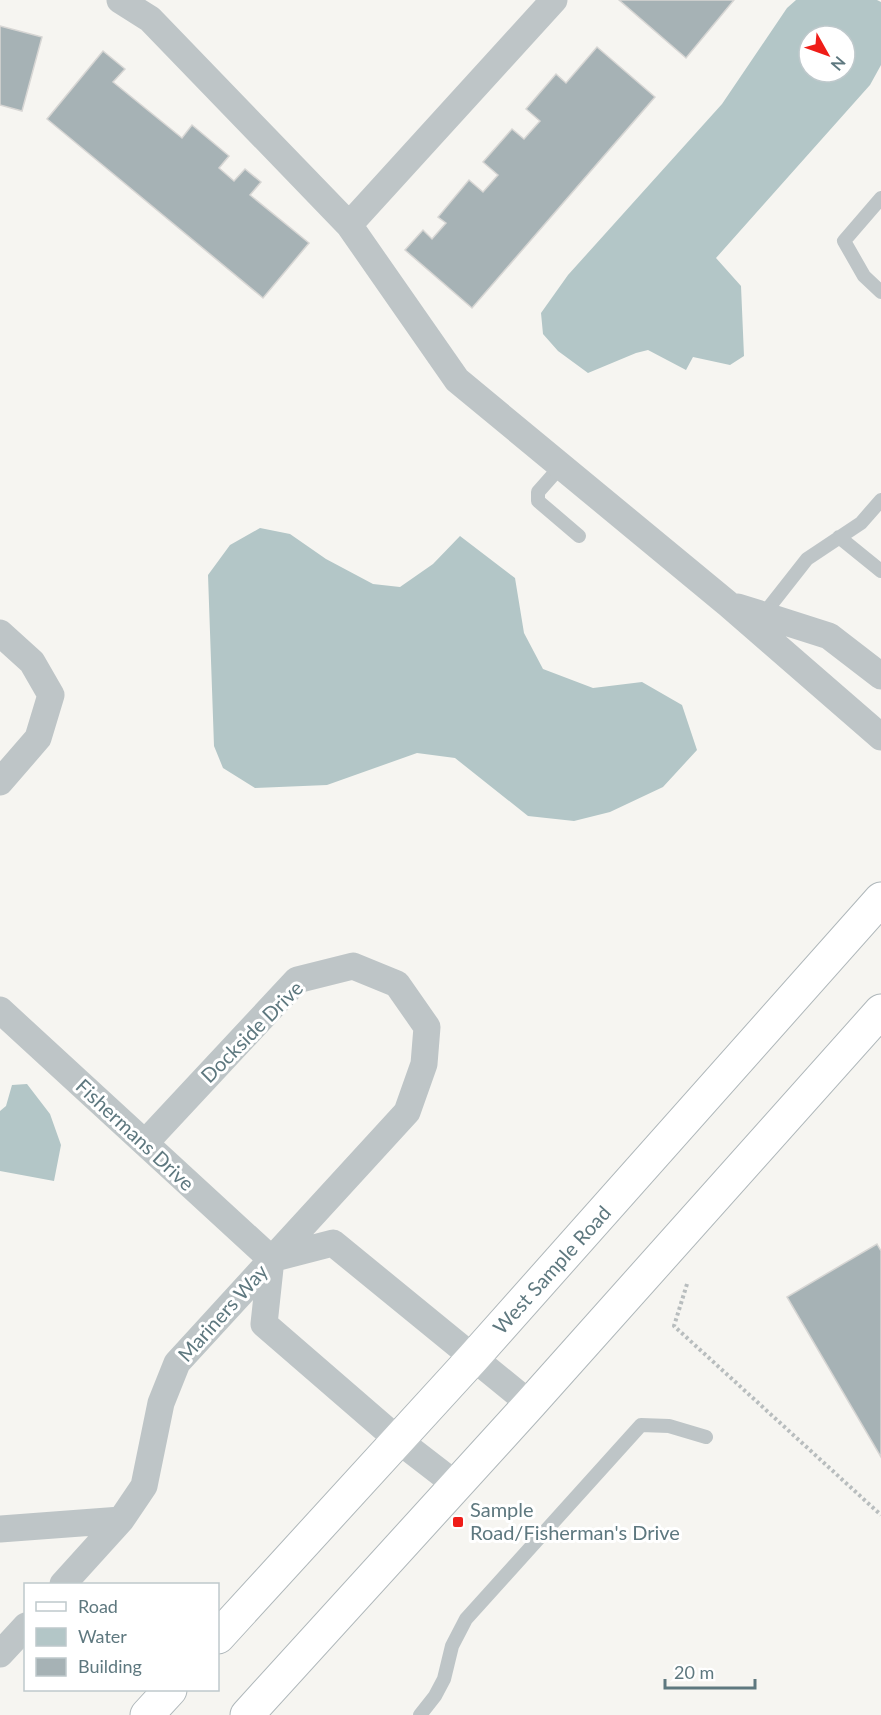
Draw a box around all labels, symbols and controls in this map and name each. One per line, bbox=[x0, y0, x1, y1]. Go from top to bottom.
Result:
north arrow bbox=[797, 24, 857, 84]
text: N bbox=[828, 53, 850, 75]
street label: Dockside Drive bbox=[195, 975, 307, 1087]
street label: Fishermans Drive bbox=[72, 1073, 200, 1195]
street label: West Sample Road bbox=[487, 1200, 615, 1338]
street label: Mariners Way bbox=[172, 1258, 273, 1366]
place label: Sample Road/Fisherman's Drive bbox=[470, 1497, 680, 1544]
marker: Sample Road/Fisherman's Drive bbox=[451, 1515, 465, 1529]
legend bbox=[24, 1583, 219, 1691]
text: Road bbox=[78, 1595, 118, 1617]
text: Water bbox=[78, 1625, 127, 1647]
scale bar bbox=[665, 1652, 755, 1690]
text: Building bbox=[78, 1655, 142, 1677]
text: 20 m bbox=[674, 1661, 714, 1683]

